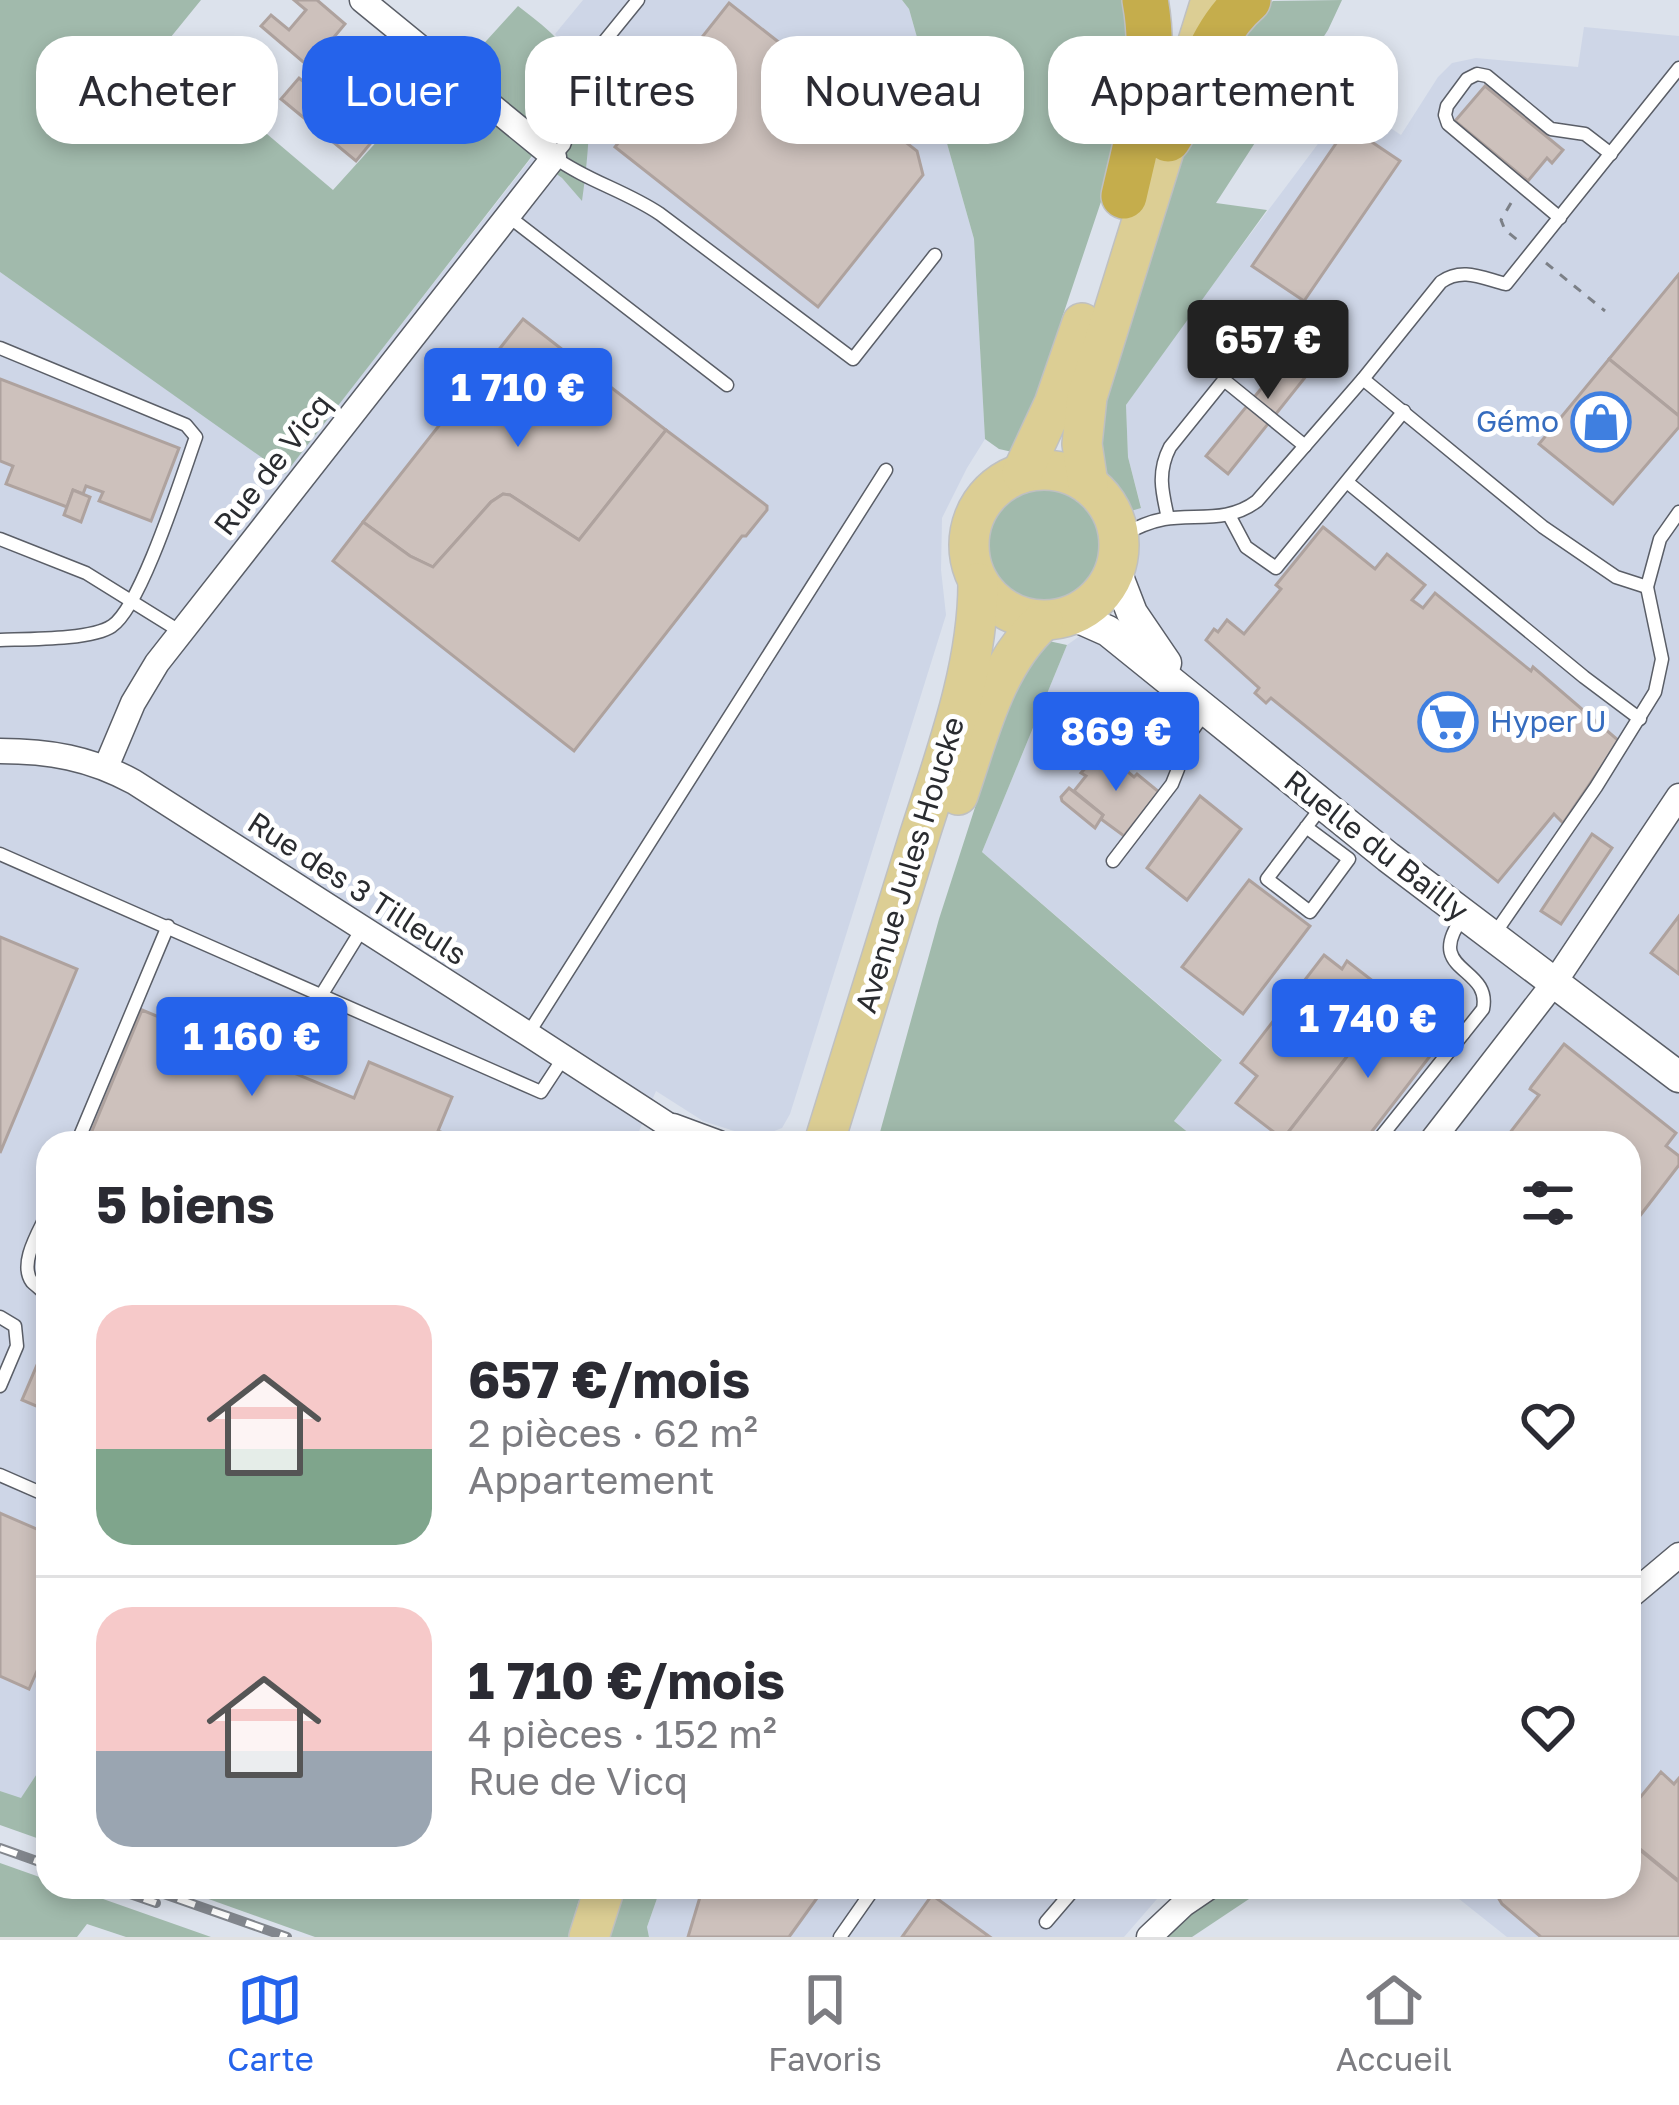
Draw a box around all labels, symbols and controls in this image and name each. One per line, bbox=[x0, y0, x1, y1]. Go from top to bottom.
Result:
chip: Acheter bbox=[36, 36, 278, 144]
chip: Louer bbox=[302, 36, 501, 144]
chip: Filtres bbox=[525, 36, 737, 144]
chip: Nouveau bbox=[761, 36, 1024, 144]
chip: Appartement bbox=[1048, 36, 1398, 144]
pin: 657 € bbox=[1184, 300, 1352, 402]
text: 657 € bbox=[1214, 315, 1322, 362]
pin: 1 710 € bbox=[407, 348, 629, 450]
text: 1 710 € bbox=[451, 363, 585, 410]
street label: Rue de Vicq bbox=[206, 387, 338, 542]
shop icon: Gémo bbox=[1570, 391, 1632, 453]
place label: Gémo bbox=[1476, 403, 1559, 439]
supermarket icon: Hyper U bbox=[1417, 691, 1479, 753]
pin: 869 € bbox=[1032, 692, 1200, 794]
place label: Hyper U bbox=[1490, 703, 1607, 739]
text: 869 € bbox=[1060, 707, 1172, 754]
street label: Avenue Jules Houcke bbox=[847, 712, 971, 1017]
street label: Ruelle du Bailly bbox=[1277, 762, 1476, 928]
street label: Rue des 3 Tilleuls bbox=[241, 804, 474, 972]
pin: 1 740 € bbox=[1257, 979, 1479, 1081]
text: 1 740 € bbox=[1299, 994, 1437, 1041]
pin: 1 160 € bbox=[141, 997, 363, 1099]
text: 1 160 € bbox=[183, 1012, 321, 1059]
icon: filters bbox=[1515, 1170, 1581, 1236]
text: 5 biens bbox=[96, 1173, 275, 1234]
text: 657 €/mois bbox=[468, 1348, 750, 1409]
icon: home bbox=[192, 1353, 336, 1497]
icon: heart bbox=[1515, 1392, 1581, 1458]
text: 2 pièces · 62 m² bbox=[468, 1409, 758, 1456]
text: Appartement bbox=[468, 1456, 715, 1503]
text: 1 710 €/mois bbox=[468, 1649, 785, 1710]
icon: home bbox=[192, 1655, 336, 1799]
icon: heart bbox=[1515, 1694, 1581, 1760]
text: 4 pièces · 152 m² bbox=[468, 1710, 777, 1757]
text: Rue de Vicq bbox=[468, 1757, 688, 1804]
tab: Carte bbox=[227, 1967, 314, 2078]
tab: Favoris bbox=[768, 1967, 882, 2078]
tab: Accueil bbox=[1336, 1967, 1452, 2078]

